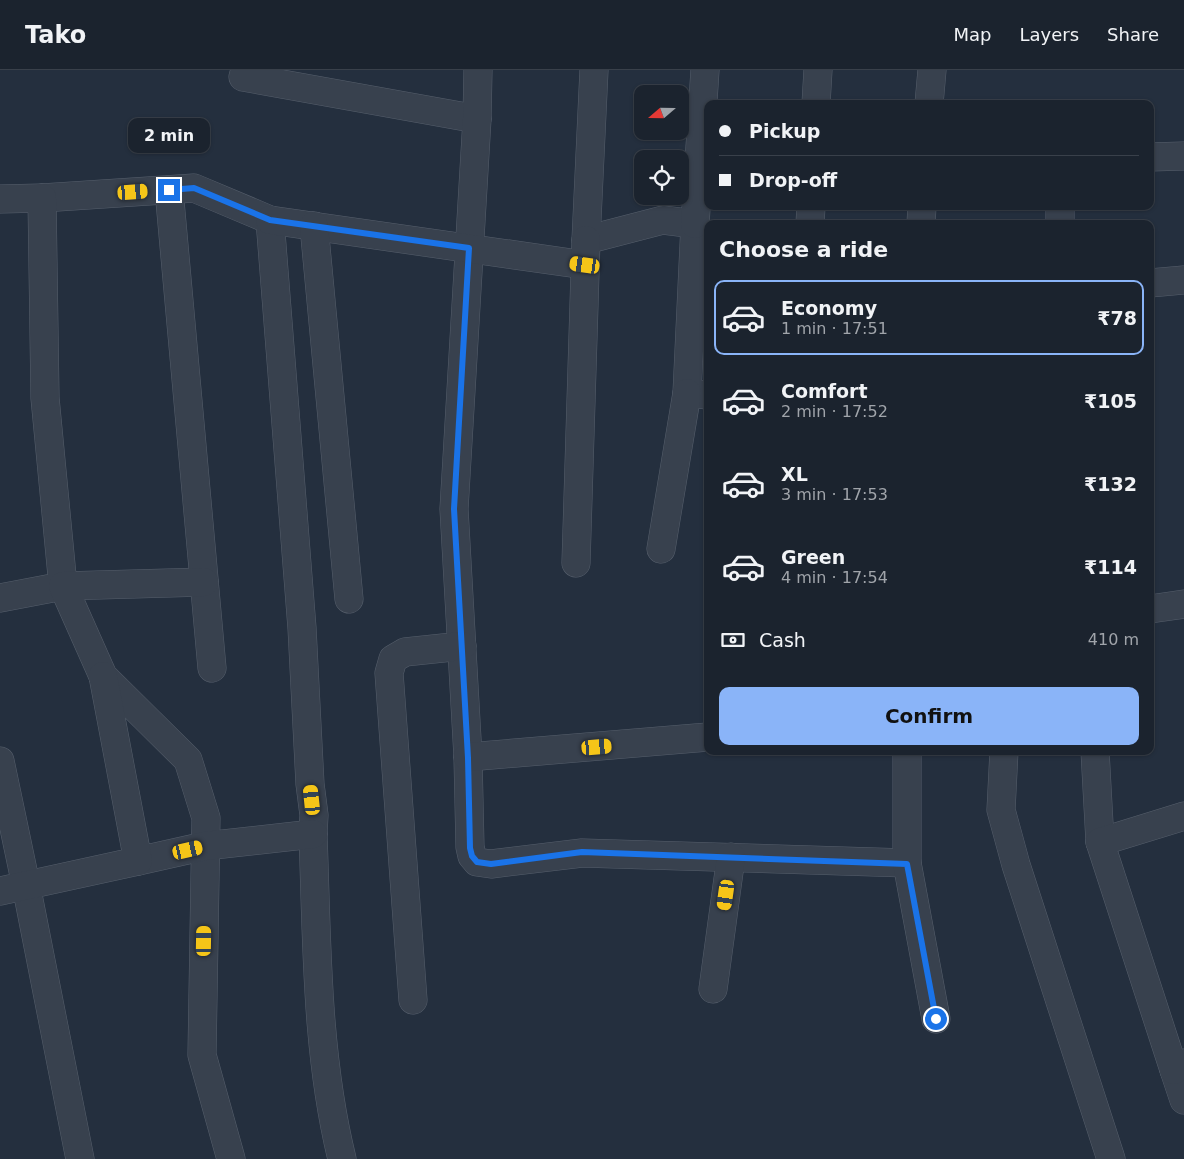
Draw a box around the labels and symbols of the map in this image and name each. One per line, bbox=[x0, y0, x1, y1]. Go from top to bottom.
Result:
north arrow bbox=[634, 85, 689, 140]
callout: 2 min bbox=[128, 118, 210, 152]
route end bbox=[158, 179, 180, 201]
car bbox=[117, 183, 148, 201]
car bbox=[569, 255, 600, 275]
car bbox=[581, 738, 612, 756]
car bbox=[302, 784, 321, 816]
car bbox=[171, 839, 204, 861]
car bbox=[716, 879, 735, 911]
car bbox=[196, 926, 211, 956]
route start bbox=[925, 1008, 947, 1030]

